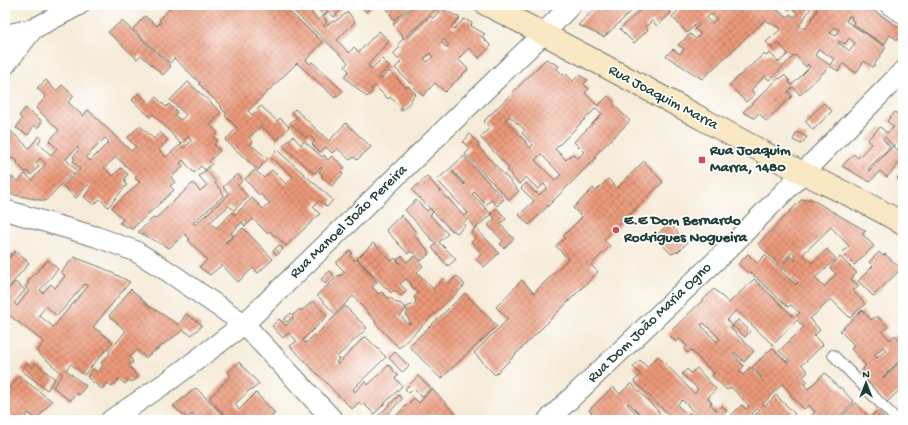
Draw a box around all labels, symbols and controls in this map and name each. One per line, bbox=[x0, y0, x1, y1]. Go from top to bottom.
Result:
street label: Rua Joaquim Marra bbox=[605, 61, 722, 135]
place label: Rua Joaquim Marra, 1480 bbox=[709, 142, 791, 177]
marker: Rua Joaquim Marra, 1480 bbox=[697, 155, 707, 165]
street label: Rua Manoel João Pereira bbox=[286, 161, 412, 283]
place label: E.E Dom Bernardo Rodrigues Nogueira bbox=[623, 212, 748, 247]
marker: E.E Dom Bernardo Rodrigues Nogueira bbox=[611, 225, 621, 235]
street label: Rua Dom João Maria Ogno bbox=[584, 259, 716, 387]
north arrow bbox=[846, 363, 886, 403]
text: N bbox=[862, 369, 870, 381]

